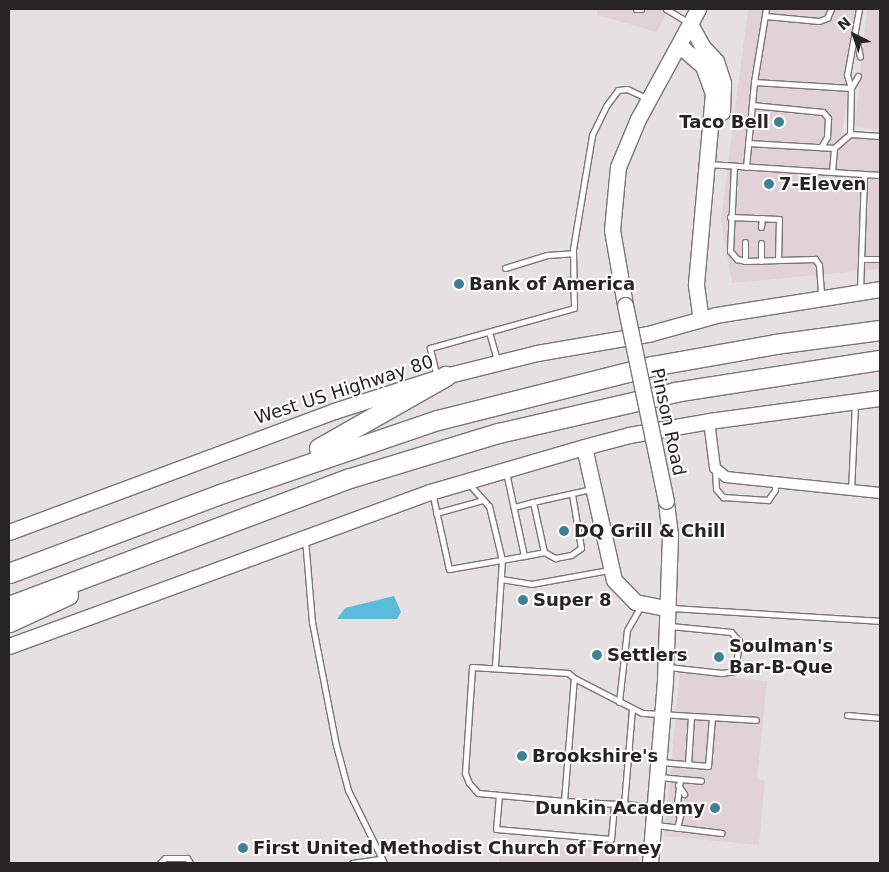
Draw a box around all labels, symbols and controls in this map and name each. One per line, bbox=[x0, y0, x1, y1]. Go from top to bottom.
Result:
north arrow bbox=[829, 10, 879, 60]
text: N bbox=[834, 14, 854, 34]
place label: Taco Bell bbox=[679, 111, 769, 133]
marker: Taco Bell bbox=[773, 116, 785, 128]
place label: 7-Eleven bbox=[779, 173, 866, 195]
marker: 7-Eleven bbox=[763, 178, 775, 190]
place label: Bank of America bbox=[469, 273, 635, 295]
marker: Bank of America bbox=[453, 278, 465, 290]
street label: West US Highway 80 bbox=[252, 351, 436, 429]
street label: Pinson Road bbox=[646, 366, 690, 478]
place label: DQ Grill & Chill bbox=[574, 520, 725, 542]
marker: DQ Grill & Chill bbox=[558, 525, 570, 537]
place label: Super 8 bbox=[533, 589, 612, 611]
marker: Super 8 bbox=[517, 594, 529, 606]
place label: Soulman's Bar-B-Que bbox=[729, 636, 833, 679]
place label: Settlers bbox=[607, 644, 687, 666]
marker: Settlers bbox=[591, 649, 603, 661]
marker: Soulman's Bar-B-Que bbox=[713, 651, 725, 663]
place label: Brookshire's bbox=[532, 745, 658, 767]
marker: Brookshire's bbox=[516, 750, 528, 762]
place label: Dunkin Academy bbox=[535, 797, 705, 819]
marker: Dunkin Academy bbox=[709, 802, 721, 814]
place label: First United Methodist Church of Forney bbox=[253, 837, 662, 859]
marker: First United Methodist Church of Forney bbox=[237, 842, 249, 854]

